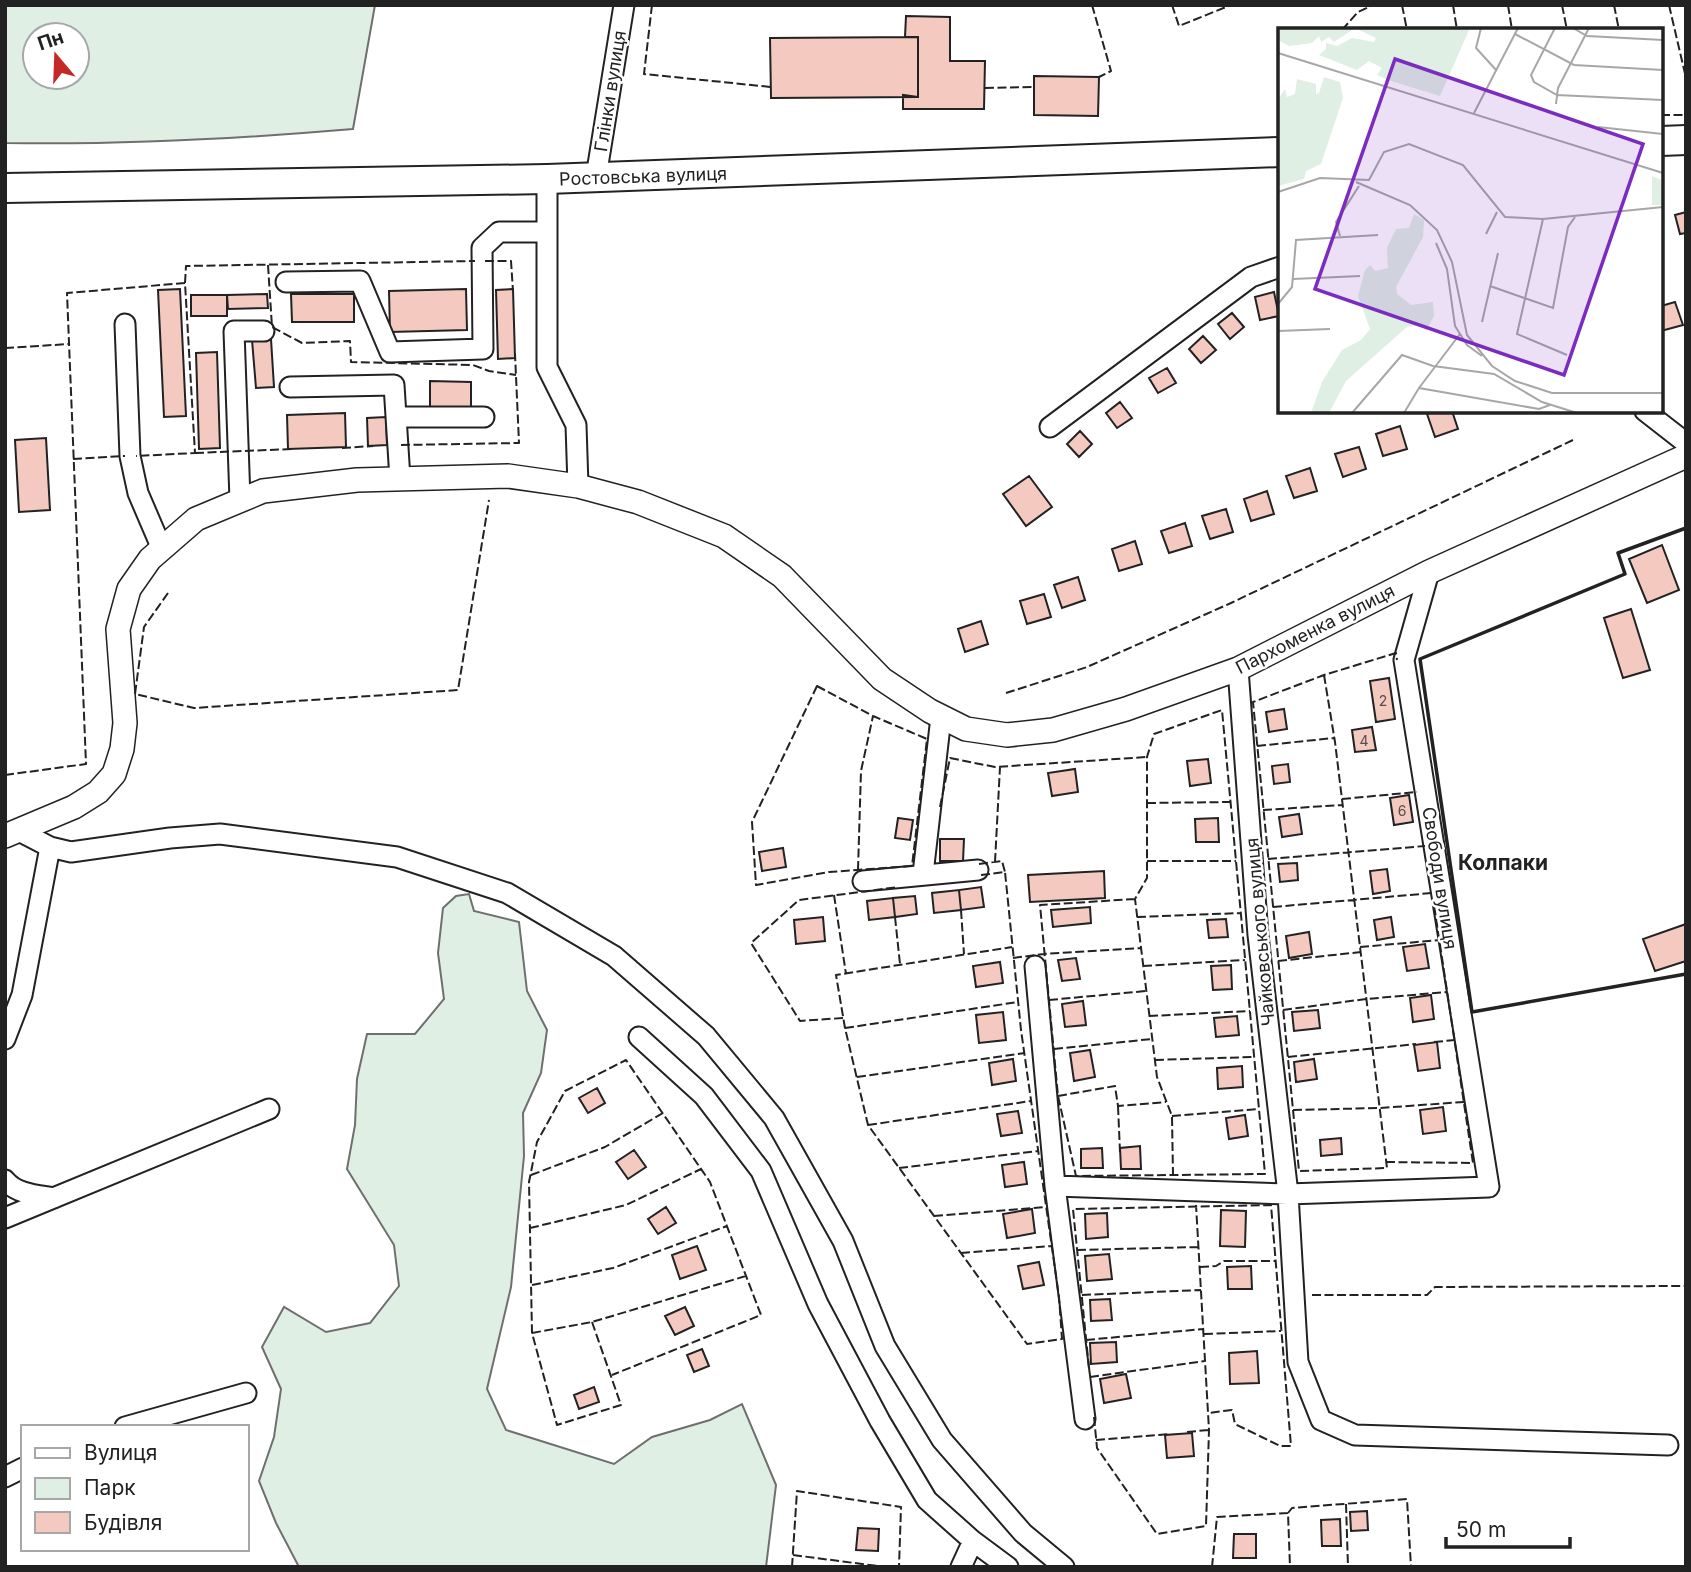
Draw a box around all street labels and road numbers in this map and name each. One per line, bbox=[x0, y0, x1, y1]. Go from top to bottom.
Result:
street label: Глінки вулиця bbox=[590, 29, 630, 153]
street label: Ростовська вулиця bbox=[559, 163, 727, 189]
street label: Пархоменка вулиця bbox=[1232, 580, 1398, 678]
street label: Свободи вулиця bbox=[1418, 805, 1462, 951]
street label: Чайковського вулиця bbox=[1241, 837, 1279, 1027]

